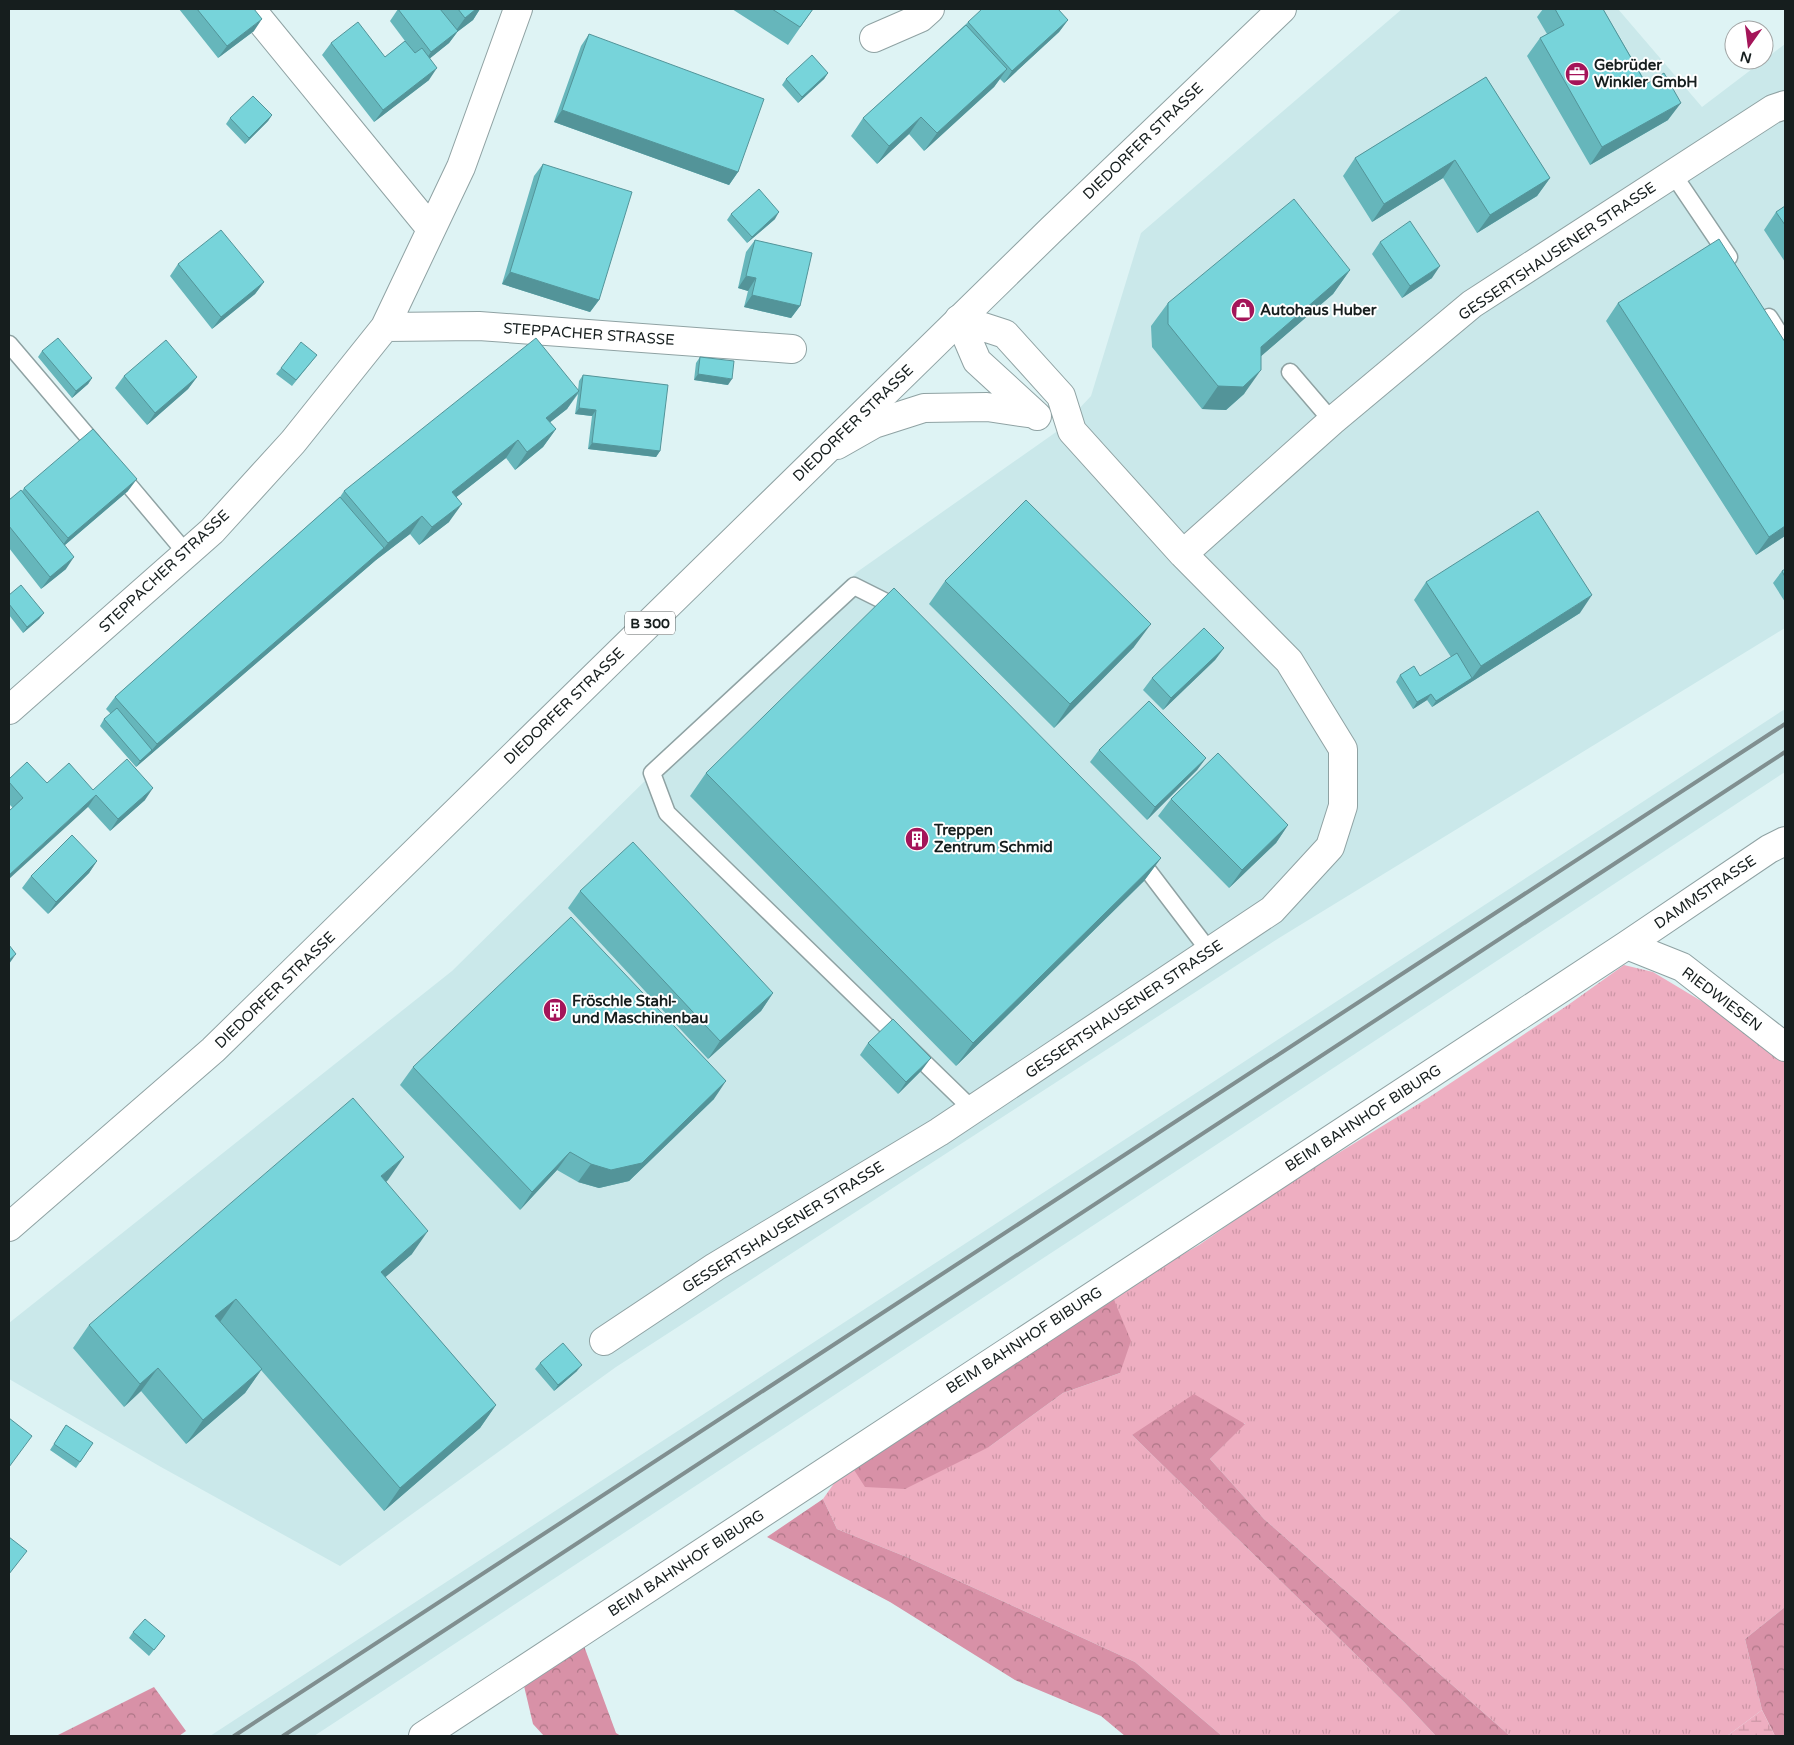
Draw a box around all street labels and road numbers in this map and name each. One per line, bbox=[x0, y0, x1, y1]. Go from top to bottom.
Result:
street label: DIEDORFER STRASSE bbox=[1079, 79, 1207, 203]
street label: GESSERTSHAUSENER STRASSE bbox=[1455, 178, 1659, 324]
street label: STEPPACHER STRASSE bbox=[503, 319, 675, 349]
street label: DIEDORFER STRASSE bbox=[789, 361, 917, 485]
street label: STEPPACHER STRASSE bbox=[95, 506, 233, 636]
road number: B 300 bbox=[625, 612, 675, 634]
street label: DIEDORFER STRASSE bbox=[500, 644, 628, 768]
street label: DAMMSTRASSE bbox=[1651, 851, 1759, 933]
street label: DIEDORFER STRASSE bbox=[211, 928, 339, 1052]
street label: GESSERTSHAUSENER STRASSE bbox=[1022, 936, 1226, 1082]
street label: RIEDWIESEN bbox=[1678, 963, 1766, 1035]
street label: BEIM BAHNHOF BIBURG bbox=[1282, 1061, 1444, 1175]
street label: GESSERTSHAUSENER STRASSE bbox=[679, 1157, 887, 1297]
street label: BEIM BAHNHOF BIBURG bbox=[943, 1283, 1105, 1397]
street label: BEIM BAHNHOF BIBURG bbox=[605, 1506, 767, 1620]

